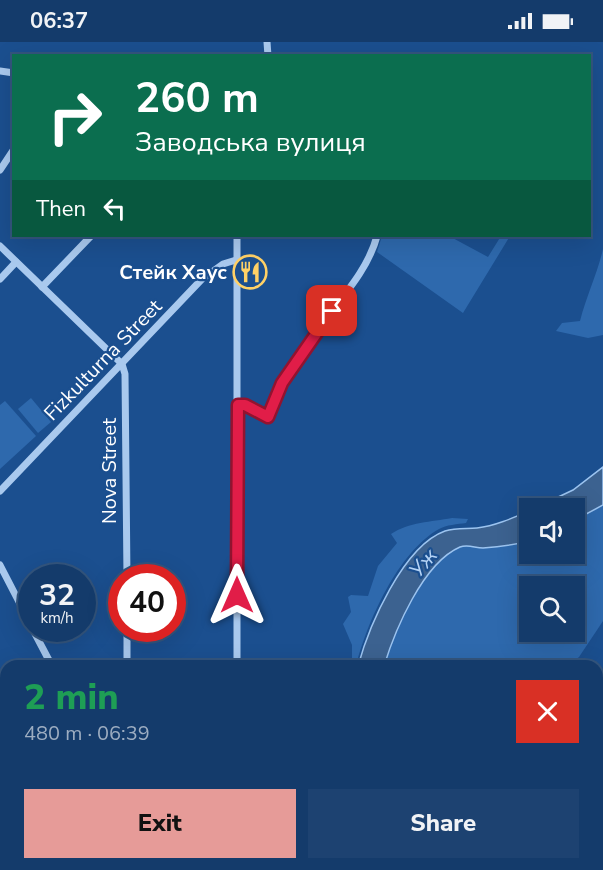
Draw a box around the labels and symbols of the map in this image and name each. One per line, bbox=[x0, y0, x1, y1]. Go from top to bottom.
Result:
restaurant icon: Стейк Хаус bbox=[232, 254, 268, 290]
place label: Стейк Хаус bbox=[119, 259, 227, 286]
pin bbox=[306, 285, 357, 336]
street label: Fizkulturna Street bbox=[38, 293, 169, 427]
street label: Nova Street bbox=[96, 417, 123, 524]
water label: Уж bbox=[403, 542, 444, 583]
position arrow bbox=[205, 563, 269, 627]
speed limit sign: 40 bbox=[108, 564, 186, 642]

